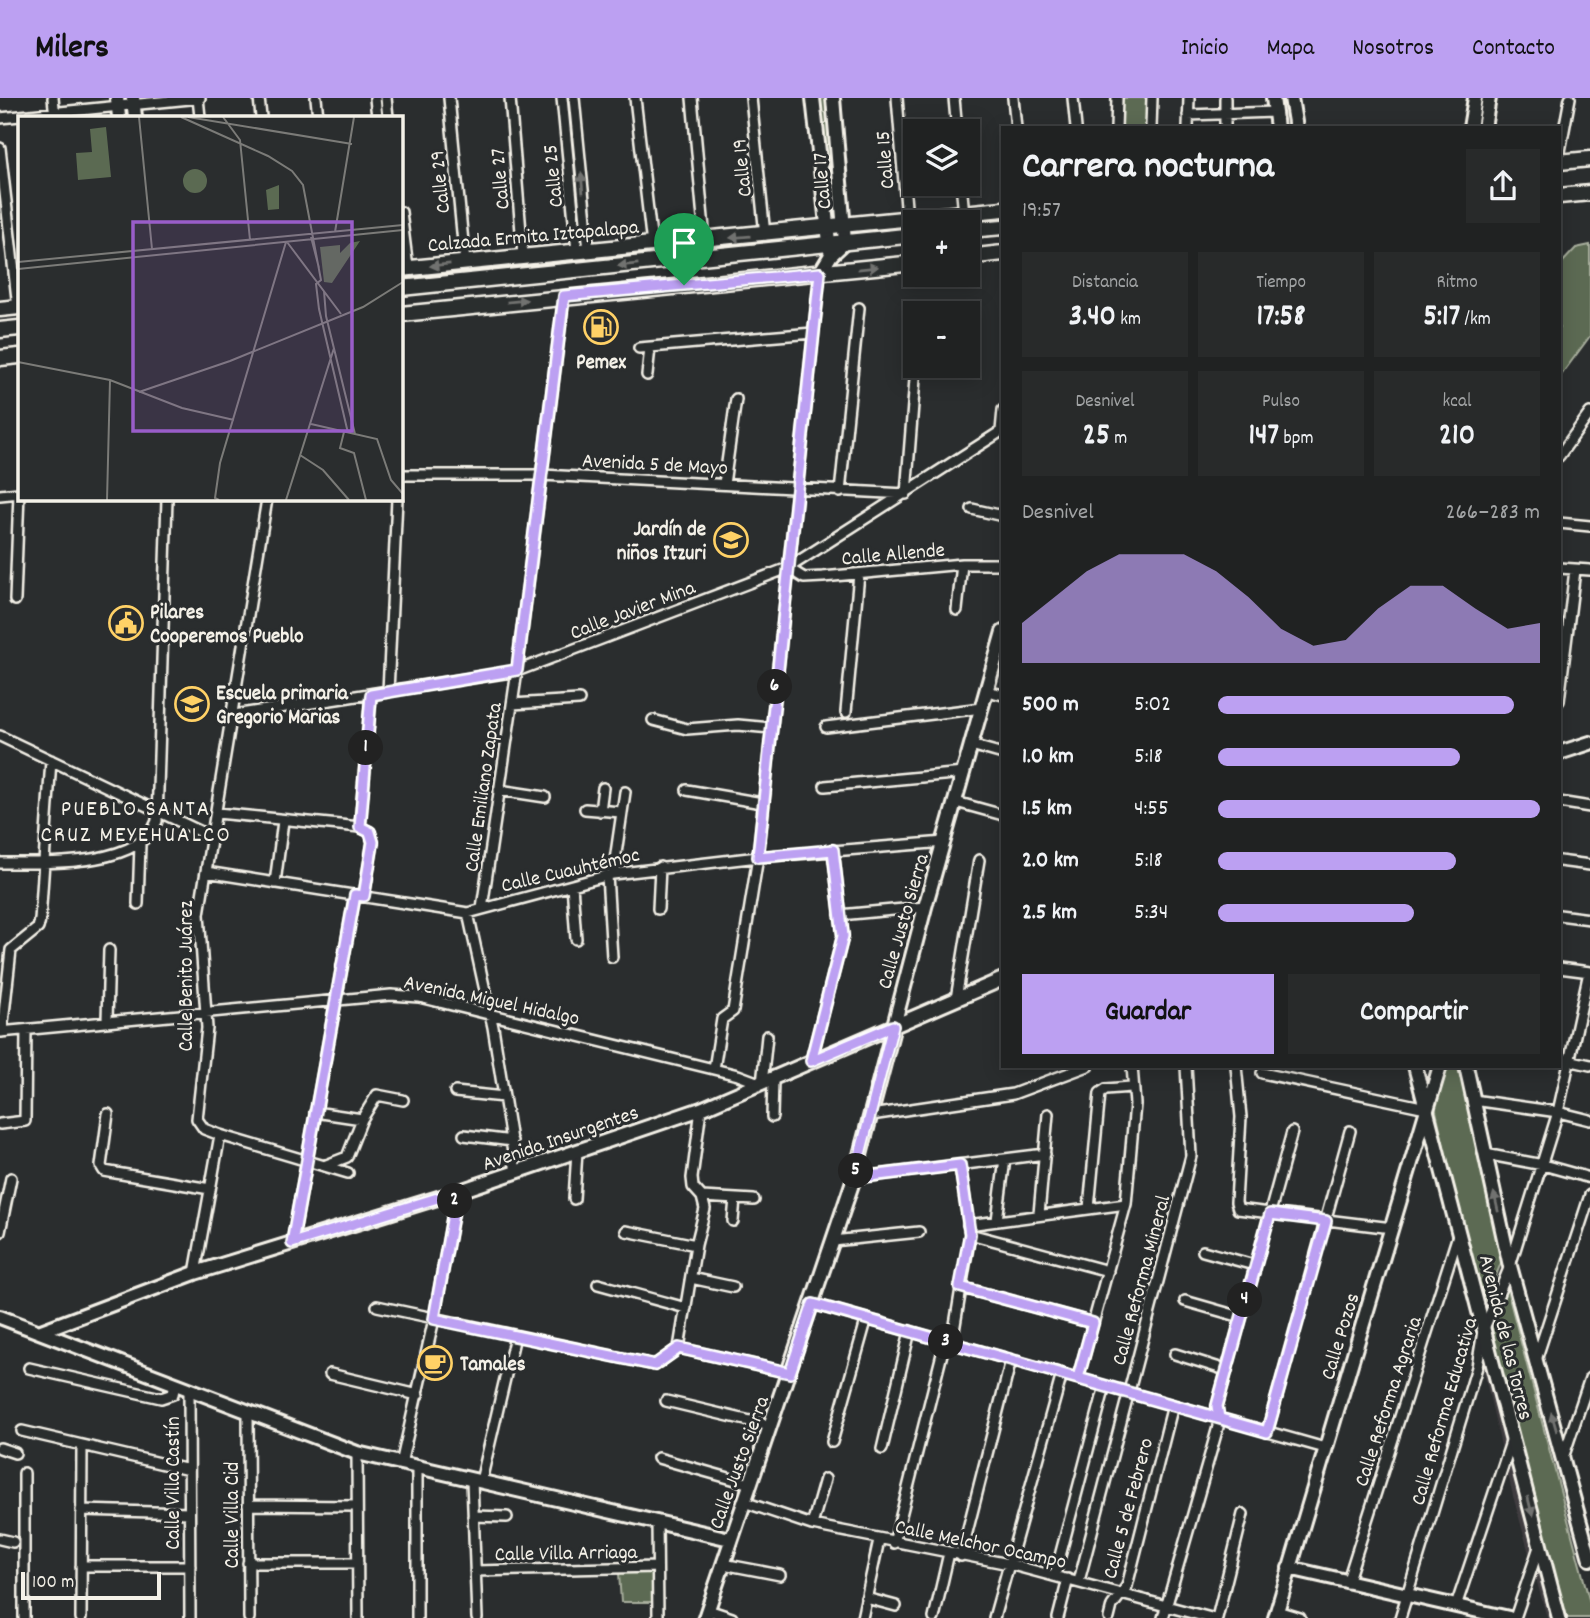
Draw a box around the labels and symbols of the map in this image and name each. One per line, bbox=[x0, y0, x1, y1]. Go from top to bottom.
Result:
inset map bbox=[18, 116, 402, 500]
street label: Calle 15 bbox=[869, 129, 904, 190]
street label: Calle 19 bbox=[726, 137, 762, 198]
street label: Calle 25 bbox=[537, 143, 573, 209]
street label: Calle 27 bbox=[484, 147, 520, 211]
street label: Calle 29 bbox=[424, 149, 460, 215]
street label: Calle 17 bbox=[807, 151, 841, 210]
one-way arrow bbox=[576, 171, 587, 193]
pin bbox=[654, 213, 714, 285]
street label: Calzada Ermita Iztapalapa bbox=[427, 214, 641, 262]
one-way arrow bbox=[729, 232, 751, 243]
one-way arrow bbox=[429, 260, 451, 271]
one-way arrow bbox=[617, 260, 639, 271]
one-way arrow bbox=[857, 263, 879, 274]
one-way arrow bbox=[507, 295, 529, 306]
fuel station icon: Pemex bbox=[582, 308, 620, 346]
place label: Pemex bbox=[576, 349, 626, 379]
street label: Avenida 5 de Mayo bbox=[581, 447, 729, 485]
place label: Jardín de niños Itzuri bbox=[617, 516, 706, 570]
school or university icon: Jardín de niños Itzuri bbox=[712, 521, 750, 559]
street label: Calle Allende bbox=[840, 537, 946, 575]
street label: Calle Javier Mina bbox=[566, 574, 701, 649]
place label: Pilares Cooperemos Pueblo bbox=[150, 599, 304, 653]
public building icon: Pilares Cooperemos Pueblo bbox=[107, 604, 145, 642]
pin: 6 bbox=[758, 670, 792, 704]
place label: Escuela primaria Gregorio Marias bbox=[216, 680, 349, 734]
school or university icon: Escuela primaria Gregorio Marias bbox=[173, 685, 211, 723]
street label: Calle Emiliano Zapata bbox=[458, 700, 512, 874]
pin: 1 bbox=[348, 730, 384, 766]
district label: PUEBLO SANTA CRUZ MEYEHUALCO bbox=[40, 794, 232, 853]
street label: Calle Cuauhtémoc bbox=[498, 841, 643, 902]
street label: Calle Justo Sierra bbox=[871, 850, 939, 993]
street label: Calle Benito Juárez bbox=[173, 900, 203, 1052]
street label: Avenida Miguel Hidalgo bbox=[401, 969, 582, 1035]
street label: Avenida Insurgentes bbox=[479, 1099, 643, 1181]
pin: 5 bbox=[838, 1154, 874, 1188]
pin: 2 bbox=[438, 1184, 472, 1218]
one-way arrow bbox=[1490, 1191, 1501, 1213]
street label: Calle Reforma Mineral bbox=[1106, 1192, 1180, 1369]
street label: Avenida de las Torres bbox=[1469, 1252, 1539, 1424]
pin: 4 bbox=[1228, 1282, 1262, 1318]
street label: Calle Pozos bbox=[1314, 1290, 1369, 1384]
street label: Calle Reforma Agraria bbox=[1348, 1312, 1432, 1491]
street label: Calle Reforma Educativa bbox=[1405, 1313, 1487, 1509]
pin: 3 bbox=[928, 1324, 964, 1360]
cafe icon: Tamales bbox=[416, 1344, 454, 1382]
place label: Tamales bbox=[460, 1351, 526, 1381]
street label: Calle Justo Sierra bbox=[703, 1391, 779, 1534]
one-way arrow bbox=[1548, 1411, 1558, 1432]
street label: Calle Villa Castín bbox=[160, 1416, 190, 1550]
street label: Calle 5 de Febrero bbox=[1097, 1435, 1163, 1582]
street label: Calle Villa Cid bbox=[219, 1462, 249, 1568]
one-way arrow bbox=[1525, 1495, 1536, 1517]
street label: Calle Melchor Ocampo bbox=[892, 1513, 1069, 1579]
street label: Calle Villa Arriaga bbox=[494, 1539, 639, 1571]
scale bar bbox=[21, 1569, 161, 1601]

